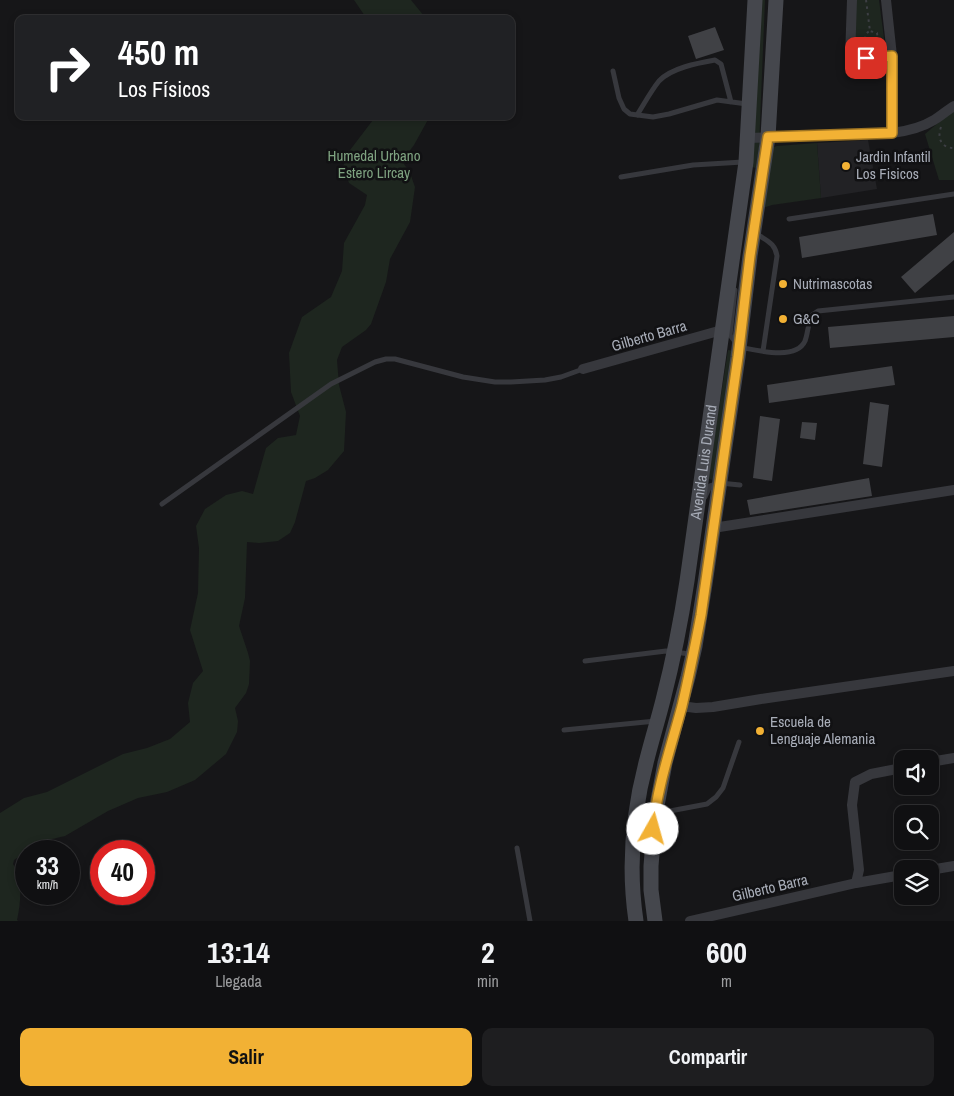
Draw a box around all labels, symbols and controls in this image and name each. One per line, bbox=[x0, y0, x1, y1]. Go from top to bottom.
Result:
text: 450 m bbox=[118, 29, 199, 76]
icon: right bbox=[35, 35, 100, 100]
pin bbox=[845, 37, 887, 79]
icon: arrive bbox=[852, 44, 880, 72]
text: Los Físicos bbox=[118, 74, 210, 104]
park label: Humedal Urbano Estero Lircay bbox=[328, 145, 421, 183]
place label: Jardin Infantil Los Fisicos bbox=[856, 146, 931, 184]
marker: Jardin Infantil Los Fisicos bbox=[840, 160, 852, 172]
place label: Nutrimascotas bbox=[793, 273, 872, 294]
marker: Nutrimascotas bbox=[777, 278, 789, 290]
place label: G&C bbox=[793, 308, 820, 329]
marker: G&C bbox=[777, 313, 789, 325]
street label: Gilberto Barra bbox=[609, 315, 689, 356]
street label: Avenida Luis Durand bbox=[685, 404, 722, 522]
place label: Escuela de Lenguaje Alemania bbox=[770, 711, 875, 749]
marker: Escuela de Lenguaje Alemania bbox=[754, 725, 766, 737]
map controls bbox=[894, 750, 939, 905]
button: sound bbox=[894, 750, 939, 795]
position arrow bbox=[626, 802, 678, 854]
button: search bbox=[894, 805, 939, 850]
speed limit sign: 40 bbox=[90, 840, 155, 905]
text: 33 bbox=[36, 849, 59, 883]
button: layers bbox=[894, 860, 939, 905]
street label: Gilberto Barra bbox=[730, 869, 810, 906]
text: km/h bbox=[37, 877, 58, 893]
text: 13:14 bbox=[207, 932, 270, 972]
text: 2 bbox=[481, 932, 495, 972]
text: 600 bbox=[706, 932, 747, 972]
text: Llegada bbox=[215, 970, 262, 992]
text: min bbox=[477, 970, 499, 992]
text: m bbox=[721, 970, 732, 992]
button: Salir bbox=[20, 1028, 472, 1086]
button: Compartir bbox=[482, 1028, 934, 1086]

